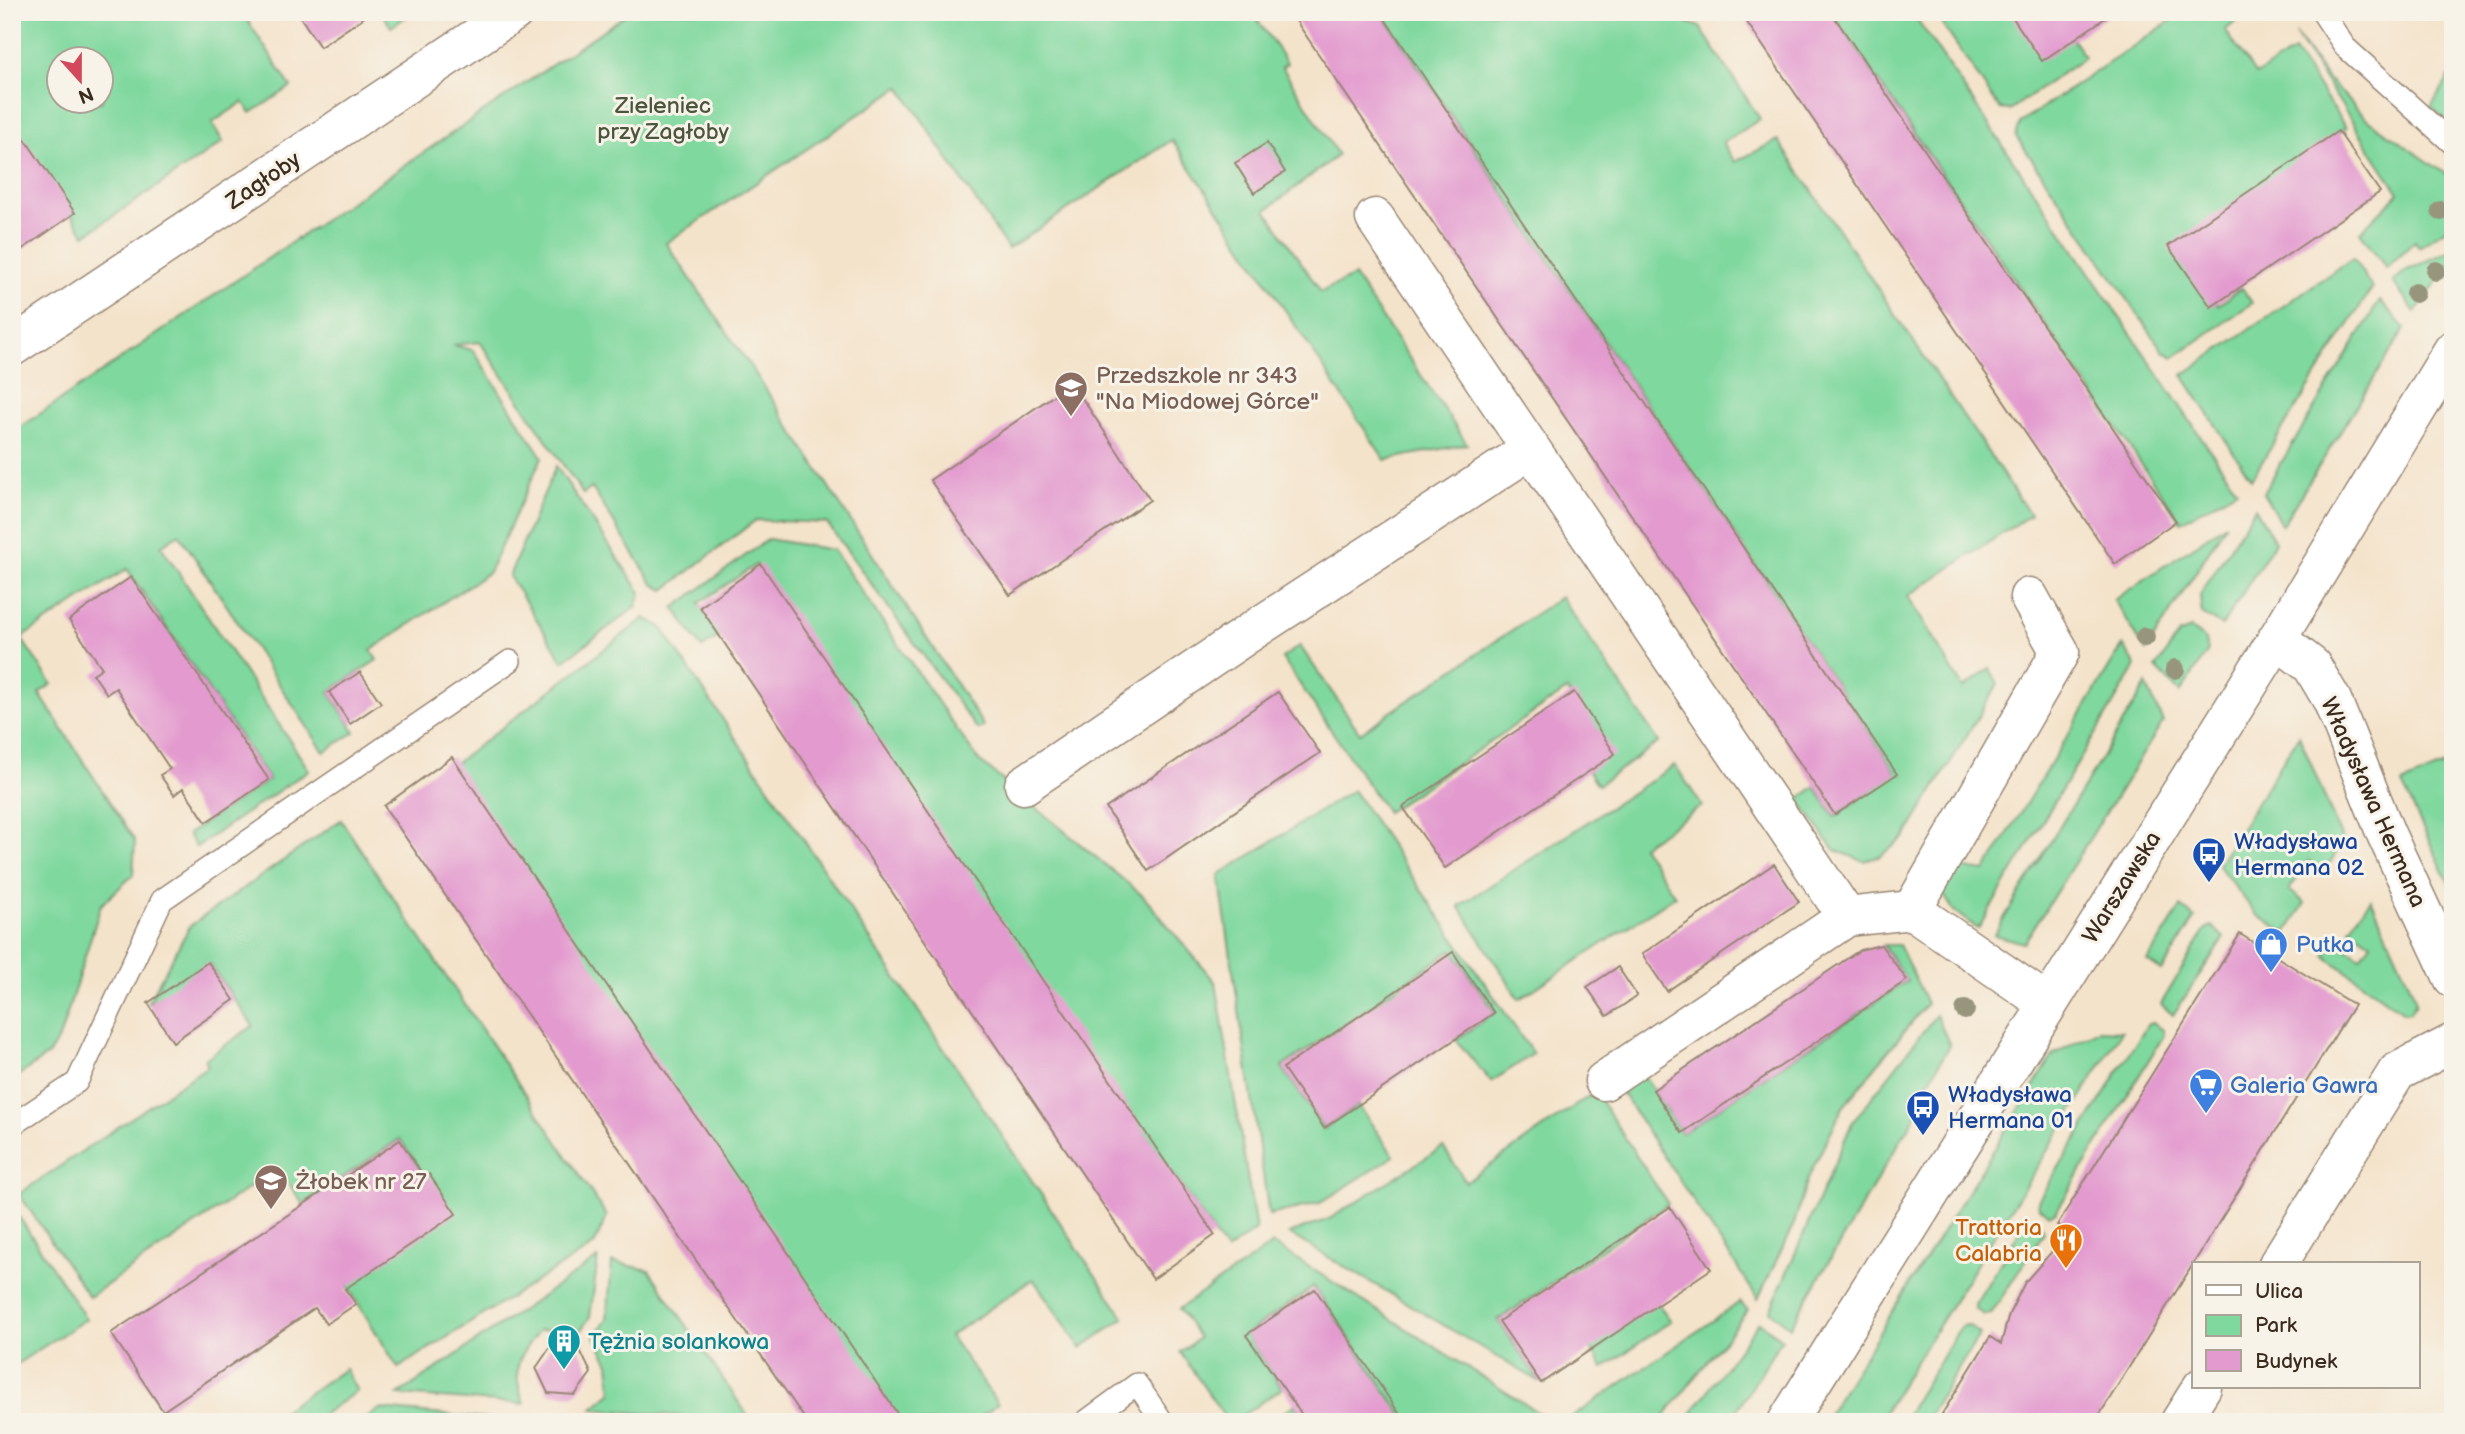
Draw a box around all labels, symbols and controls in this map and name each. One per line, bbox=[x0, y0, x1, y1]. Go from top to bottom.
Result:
north arrow bbox=[46, 46, 116, 116]
text: N bbox=[75, 81, 96, 108]
park label: Zieleniec przy Zagłoby bbox=[597, 92, 729, 146]
street label: Zagłoby bbox=[220, 146, 307, 216]
place label: Przedszkole nr 343 "Na Miodowej Górce" bbox=[1096, 362, 1319, 416]
school or university icon: Przedszkole nr 343 "Na Miodowej Górce" bbox=[1052, 369, 1090, 418]
street label: Władysława Hermana bbox=[2314, 693, 2432, 912]
street label: Warszawska bbox=[2076, 826, 2167, 949]
place label: Władysława Hermana 02 bbox=[2234, 828, 2365, 882]
bus stop icon: Władysława Hermana 02 bbox=[2190, 835, 2228, 884]
shop icon: Putka bbox=[2252, 925, 2290, 974]
place label: Putka bbox=[2296, 931, 2354, 959]
supermarket icon: Galeria Gawra bbox=[2187, 1066, 2225, 1115]
place label: Galeria Gawra bbox=[2230, 1072, 2378, 1100]
place label: Władysława Hermana 01 bbox=[1948, 1081, 2073, 1135]
bus stop icon: Władysława Hermana 01 bbox=[1904, 1088, 1942, 1137]
school or university icon: Żłobek nr 27 bbox=[252, 1162, 290, 1211]
place label: Żłobek nr 27 bbox=[295, 1168, 427, 1196]
place label: Trattoria Calabria bbox=[1955, 1214, 2042, 1268]
restaurant icon: Trattoria Calabria bbox=[2047, 1221, 2085, 1270]
legend bbox=[2192, 1262, 2420, 1388]
text: Ulica bbox=[2255, 1279, 2303, 1304]
text: Park bbox=[2255, 1313, 2298, 1338]
building icon: Tężnia solankowa bbox=[545, 1322, 583, 1371]
place label: Tężnia solankowa bbox=[588, 1328, 769, 1356]
text: Budynek bbox=[2255, 1349, 2338, 1374]

